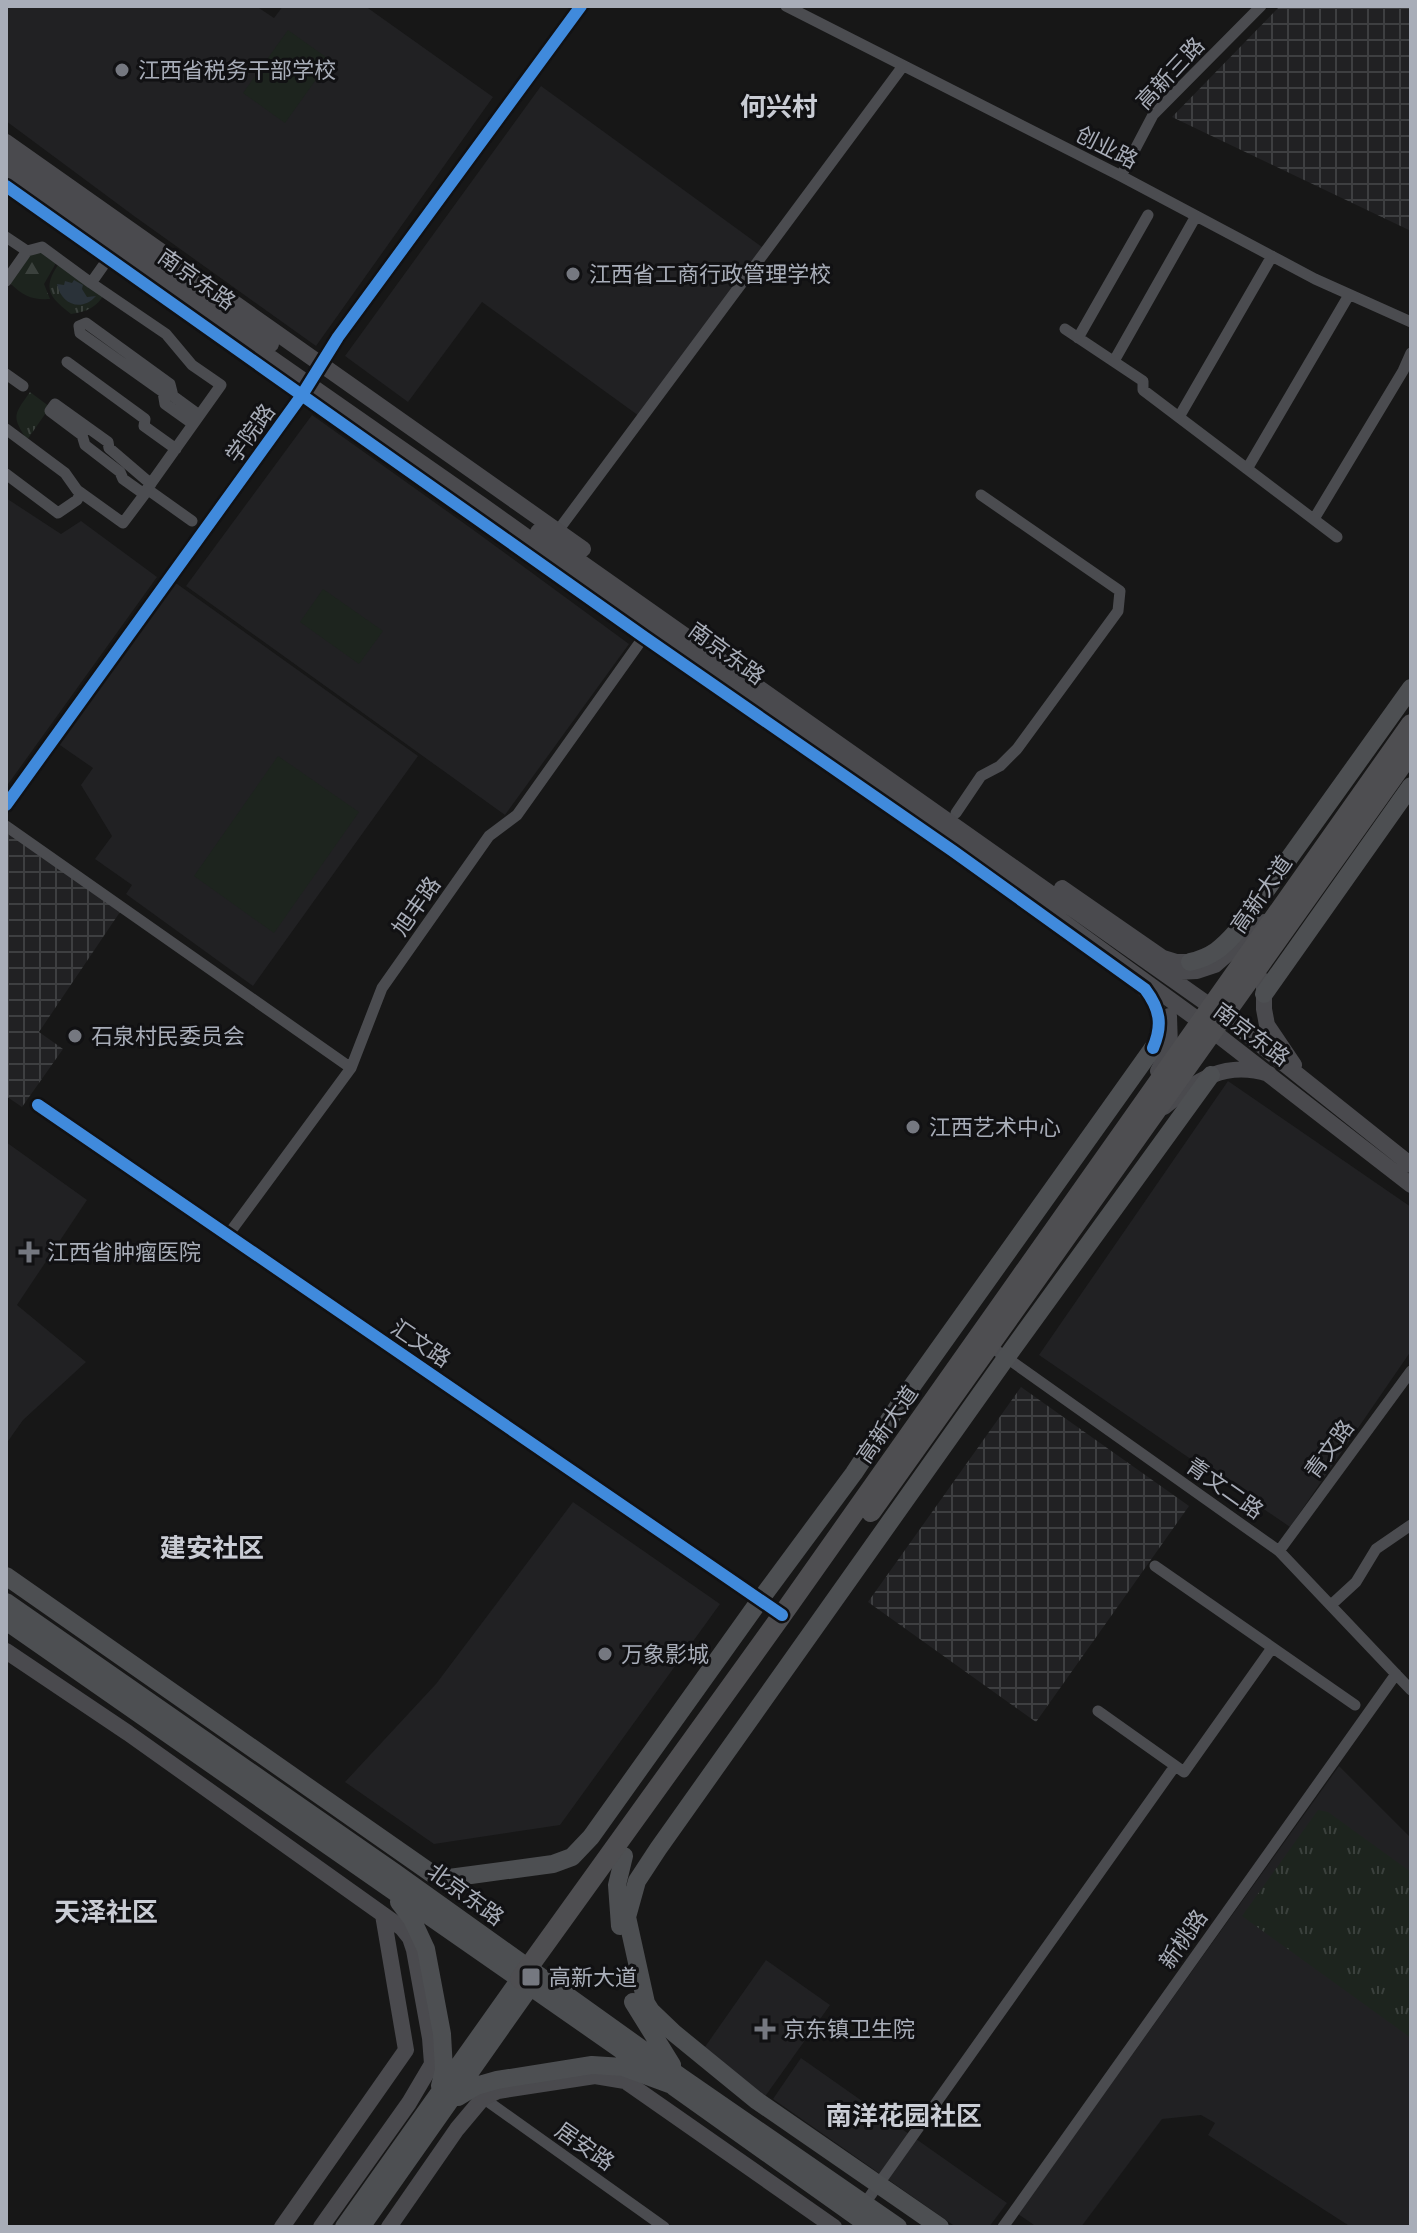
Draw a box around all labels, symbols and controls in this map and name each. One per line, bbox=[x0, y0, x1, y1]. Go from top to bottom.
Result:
street label: 高新三路 bbox=[1130, 32, 1210, 115]
place label: 江西省税务干部学校 bbox=[138, 57, 336, 84]
marker: 江西省税务干部学校 bbox=[113, 61, 131, 79]
district label: 何兴村 bbox=[740, 91, 818, 123]
street label: 创业路 bbox=[1071, 120, 1142, 174]
street label: 南京东路 bbox=[153, 243, 241, 316]
place label: 江西省工商行政管理学校 bbox=[589, 261, 831, 288]
marker: 江西省工商行政管理学校 bbox=[564, 265, 582, 283]
street label: 学院路 bbox=[220, 399, 281, 468]
street label: 南京东路 bbox=[683, 617, 770, 690]
street label: 高新大道 bbox=[1225, 850, 1298, 938]
street label: 旭丰路 bbox=[386, 872, 446, 941]
street label: 南京东路 bbox=[1208, 997, 1295, 1072]
place label: 石泉村民委员会 bbox=[91, 1023, 245, 1050]
marker: 石泉村民委员会 bbox=[66, 1027, 84, 1045]
place label: 江西艺术中心 bbox=[929, 1114, 1061, 1141]
marker: 江西艺术中心 bbox=[904, 1118, 922, 1136]
place label: 江西省肿瘤医院 bbox=[47, 1239, 201, 1266]
marker: 江西省肿瘤医院 bbox=[18, 1241, 40, 1263]
street label: 汇文路 bbox=[386, 1314, 456, 1373]
street label: 高新大道 bbox=[851, 1380, 924, 1468]
street label: 青文路 bbox=[1299, 1415, 1360, 1484]
street label: 青文二路 bbox=[1181, 1452, 1269, 1525]
district label: 建安社区 bbox=[160, 1532, 264, 1564]
place label: 万象影城 bbox=[621, 1641, 709, 1668]
marker: 万象影城 bbox=[596, 1645, 614, 1663]
street label: 北京东路 bbox=[422, 1858, 509, 1931]
district label: 天泽社区 bbox=[54, 1896, 158, 1928]
street label: 新桃路 bbox=[1153, 1905, 1213, 1974]
place label: 高新大道 bbox=[549, 1964, 637, 1991]
marker: 高新大道 bbox=[520, 1966, 542, 1988]
place label: 京东镇卫生院 bbox=[783, 2016, 915, 2043]
marker: 京东镇卫生院 bbox=[754, 2018, 776, 2040]
district label: 南洋花园社区 bbox=[826, 2100, 982, 2132]
street label: 居安路 bbox=[550, 2116, 619, 2176]

